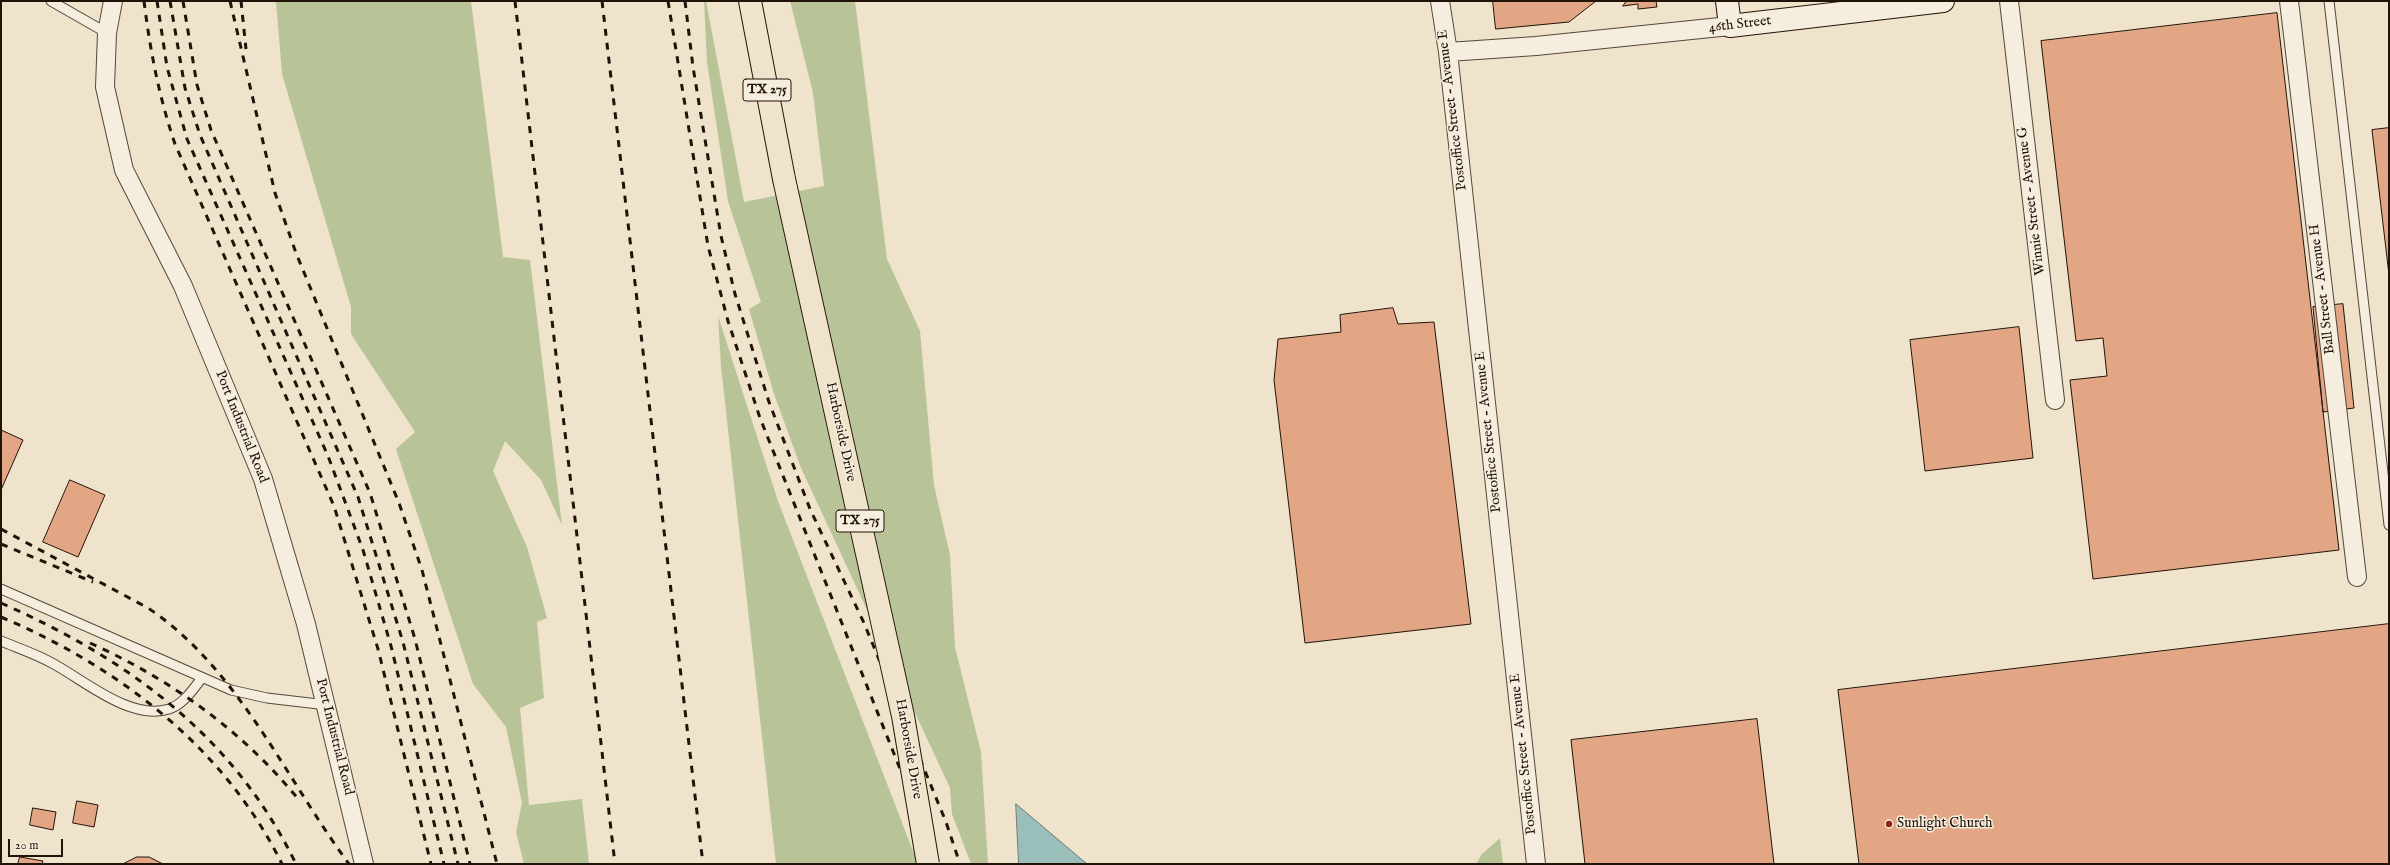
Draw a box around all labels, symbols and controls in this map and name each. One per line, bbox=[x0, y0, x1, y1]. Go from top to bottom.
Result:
street label: 46th Street bbox=[1708, 13, 1772, 37]
street label: Postoffice Street - Avenue E bbox=[1435, 29, 1471, 191]
road number: TX 275 bbox=[743, 79, 791, 101]
street label: Winnie Street - Avenue G bbox=[2015, 126, 2049, 276]
street label: Ball Street - Avenue H bbox=[2307, 223, 2339, 355]
street label: Postoffice Street - Avenue E bbox=[1472, 351, 1506, 513]
street label: Port Industrial Road bbox=[211, 368, 271, 486]
street label: Harborside Drive bbox=[821, 381, 859, 483]
road number: TX 275 bbox=[836, 510, 884, 532]
street label: Postoffice Street - Avenue E bbox=[1507, 673, 1541, 835]
street label: Port Industrial Road bbox=[311, 677, 357, 797]
street label: Harborside Drive bbox=[891, 698, 925, 800]
place label: Sunlight Church bbox=[1897, 816, 1993, 832]
marker: Sunlight Church bbox=[1884, 819, 1894, 829]
scale bar bbox=[10, 831, 65, 857]
text: 20 m bbox=[15, 838, 38, 853]

